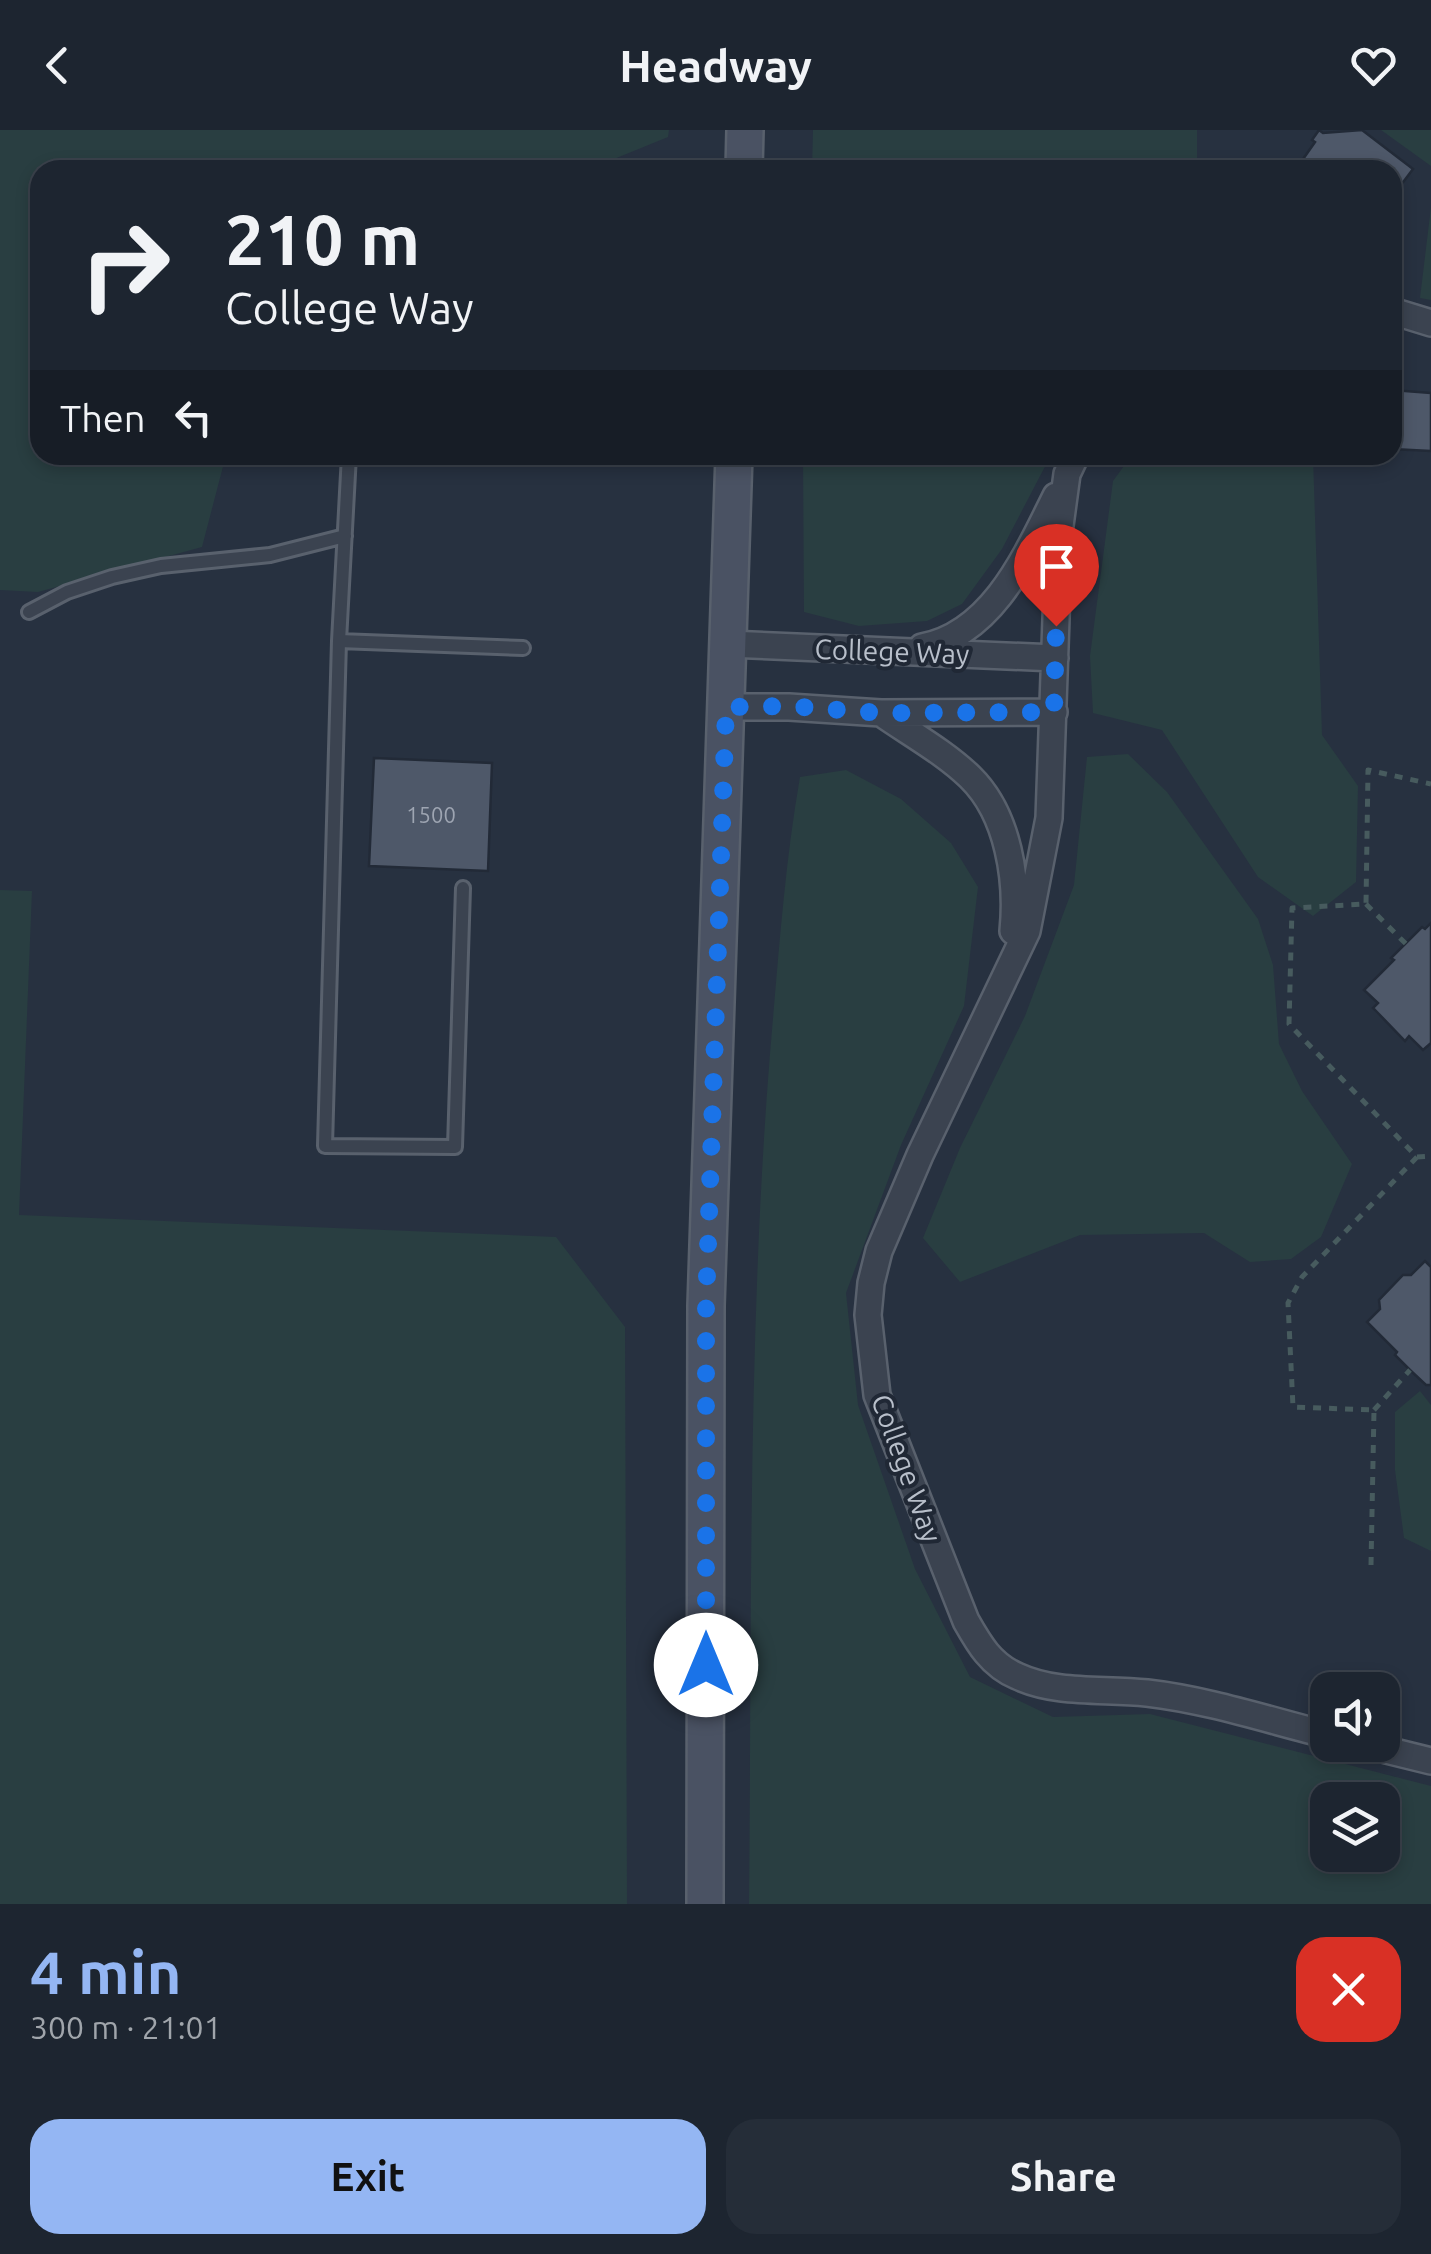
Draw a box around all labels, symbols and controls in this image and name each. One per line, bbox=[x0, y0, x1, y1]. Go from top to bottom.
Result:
icon: back bbox=[30, 38, 85, 93]
icon: heart bbox=[1346, 38, 1401, 93]
text: Headway bbox=[619, 40, 812, 91]
icon: right bbox=[60, 200, 190, 330]
text: 210 m bbox=[225, 200, 420, 278]
text: College Way bbox=[225, 282, 474, 333]
icon: left bbox=[166, 390, 221, 445]
text: Then bbox=[60, 397, 146, 439]
pin bbox=[1014, 524, 1099, 627]
icon: arrive bbox=[1029, 539, 1084, 594]
street label: College Way bbox=[814, 633, 970, 669]
house number: 1500 bbox=[406, 802, 456, 827]
street label: College Way bbox=[866, 1390, 948, 1546]
position arrow bbox=[654, 1613, 758, 1717]
map controls bbox=[1310, 1672, 1400, 1872]
button: sound bbox=[1310, 1672, 1400, 1762]
button: layers bbox=[1310, 1782, 1400, 1872]
button: close bbox=[1296, 1937, 1401, 2042]
text: 4 min bbox=[30, 1938, 182, 2005]
text: 300 m · 21:01 bbox=[30, 2009, 222, 2045]
button: Exit bbox=[30, 2119, 706, 2234]
button: Share bbox=[726, 2119, 1401, 2234]

